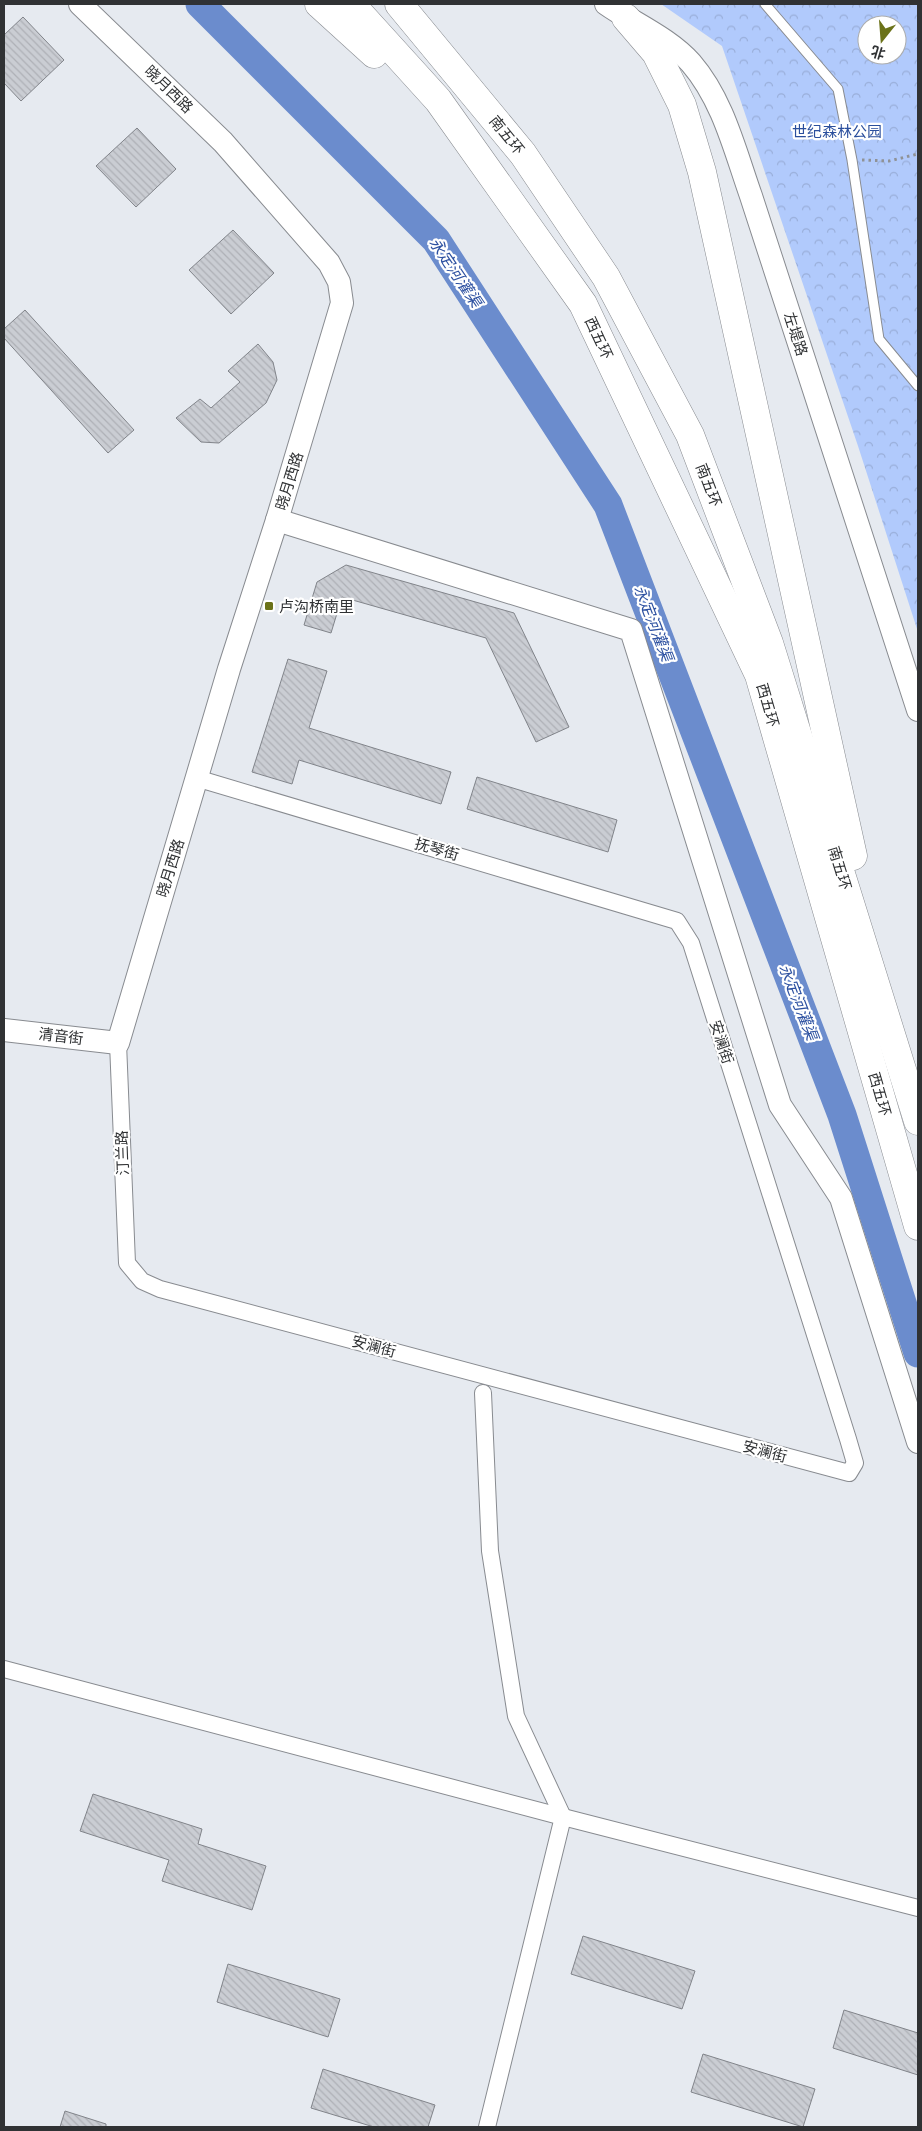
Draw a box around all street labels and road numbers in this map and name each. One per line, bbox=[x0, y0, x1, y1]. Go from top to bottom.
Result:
street label: 晓月西路 bbox=[140, 61, 198, 117]
street label: 南五环 bbox=[485, 111, 529, 159]
street label: 左堤路 bbox=[779, 309, 813, 359]
street label: 西五环 bbox=[580, 313, 618, 363]
street label: 晓月西路 bbox=[270, 449, 308, 513]
street label: 南五环 bbox=[691, 460, 727, 510]
street label: 西五环 bbox=[752, 680, 784, 730]
street label: 抚琴街 bbox=[412, 833, 462, 865]
street label: 晓月西路 bbox=[151, 836, 189, 900]
street label: 南五环 bbox=[823, 843, 857, 893]
street label: 安澜街 bbox=[705, 1017, 739, 1067]
street label: 清音街 bbox=[37, 1023, 85, 1049]
street label: 西五环 bbox=[864, 1069, 896, 1119]
street label: 汀兰路 bbox=[111, 1130, 133, 1176]
street label: 安澜街 bbox=[350, 1330, 398, 1362]
street label: 安澜街 bbox=[741, 1435, 789, 1467]

